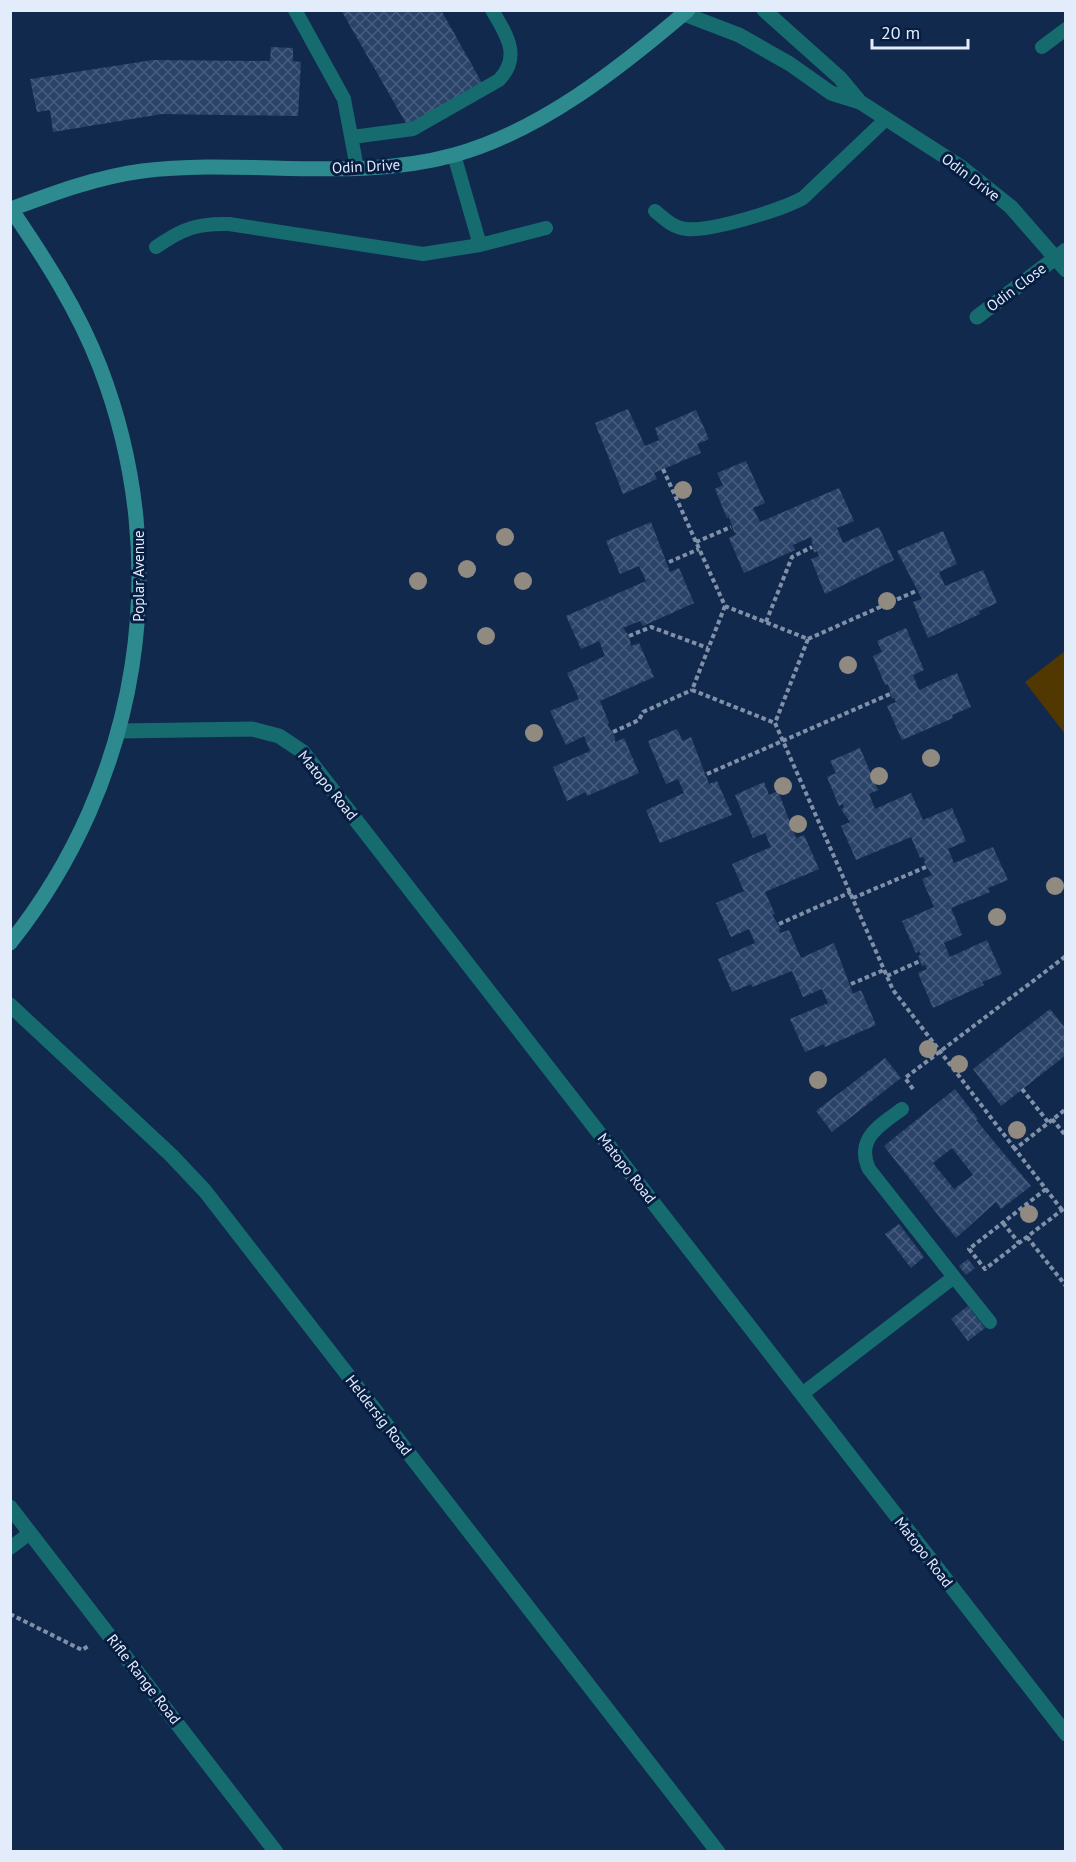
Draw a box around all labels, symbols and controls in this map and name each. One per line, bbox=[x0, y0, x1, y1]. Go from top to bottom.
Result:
scale bar bbox=[872, 12, 968, 50]
text: 20 m bbox=[881, 21, 920, 44]
street label: Odin Drive bbox=[938, 149, 1004, 205]
street label: Odin Drive bbox=[331, 155, 401, 177]
street label: Odin Close bbox=[983, 259, 1049, 315]
street label: Poplar Avenue bbox=[129, 530, 148, 622]
street label: Matopo Road bbox=[294, 746, 362, 824]
street label: Matopo Road bbox=[594, 1129, 660, 1207]
street label: Heldersig Road bbox=[342, 1371, 416, 1459]
street label: Matopo Road bbox=[891, 1513, 957, 1591]
street label: Rifle Range Road bbox=[103, 1630, 185, 1728]

